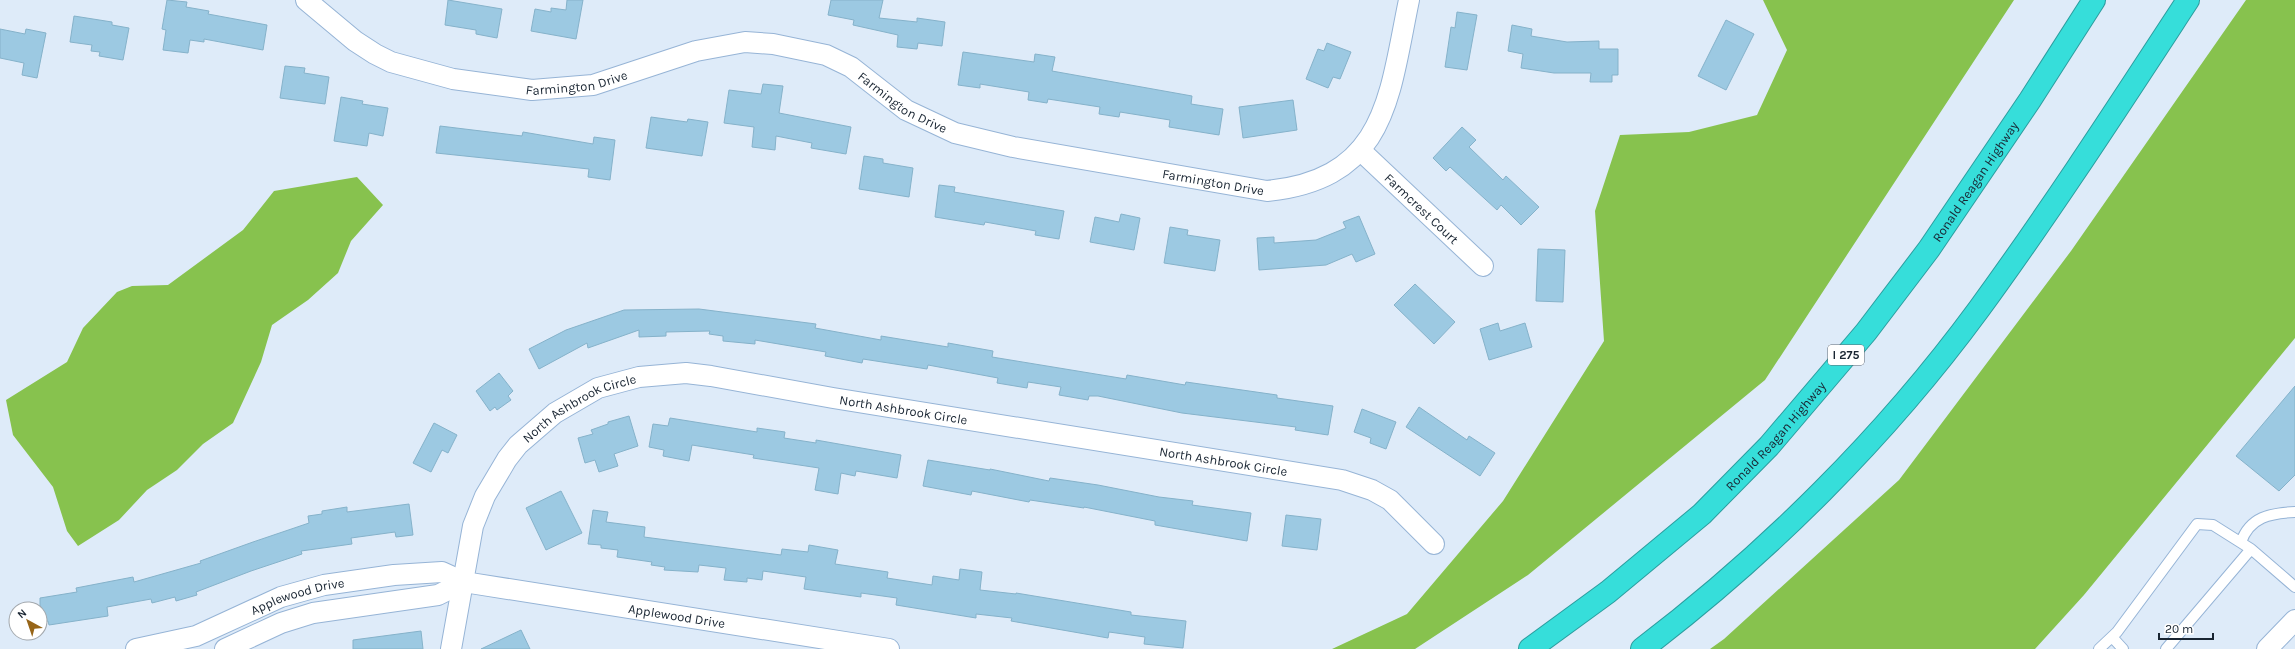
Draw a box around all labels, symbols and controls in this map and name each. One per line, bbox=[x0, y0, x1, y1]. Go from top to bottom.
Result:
street label: Farmington Drive bbox=[525, 67, 629, 98]
street label: Farmington Drive bbox=[855, 68, 950, 136]
street label: Ronald Reagan Highway bbox=[1929, 118, 2021, 244]
street label: Farmington Drive bbox=[1161, 166, 1266, 198]
street label: Farmcrest Court bbox=[1382, 170, 1462, 247]
road number: I 275 bbox=[1828, 345, 1864, 365]
street label: North Ashbrook Circle bbox=[519, 371, 638, 445]
street label: Ronald Reagan Highway bbox=[1722, 378, 1828, 494]
street label: North Ashbrook Circle bbox=[838, 392, 969, 427]
street label: North Ashbrook Circle bbox=[1158, 443, 1289, 479]
street label: Applewood Drive bbox=[248, 575, 346, 618]
north arrow bbox=[8, 601, 48, 641]
street label: Applewood Drive bbox=[627, 601, 727, 631]
text: N bbox=[15, 606, 29, 621]
scale bar bbox=[2159, 615, 2213, 641]
text: 20 m bbox=[2165, 622, 2193, 636]

